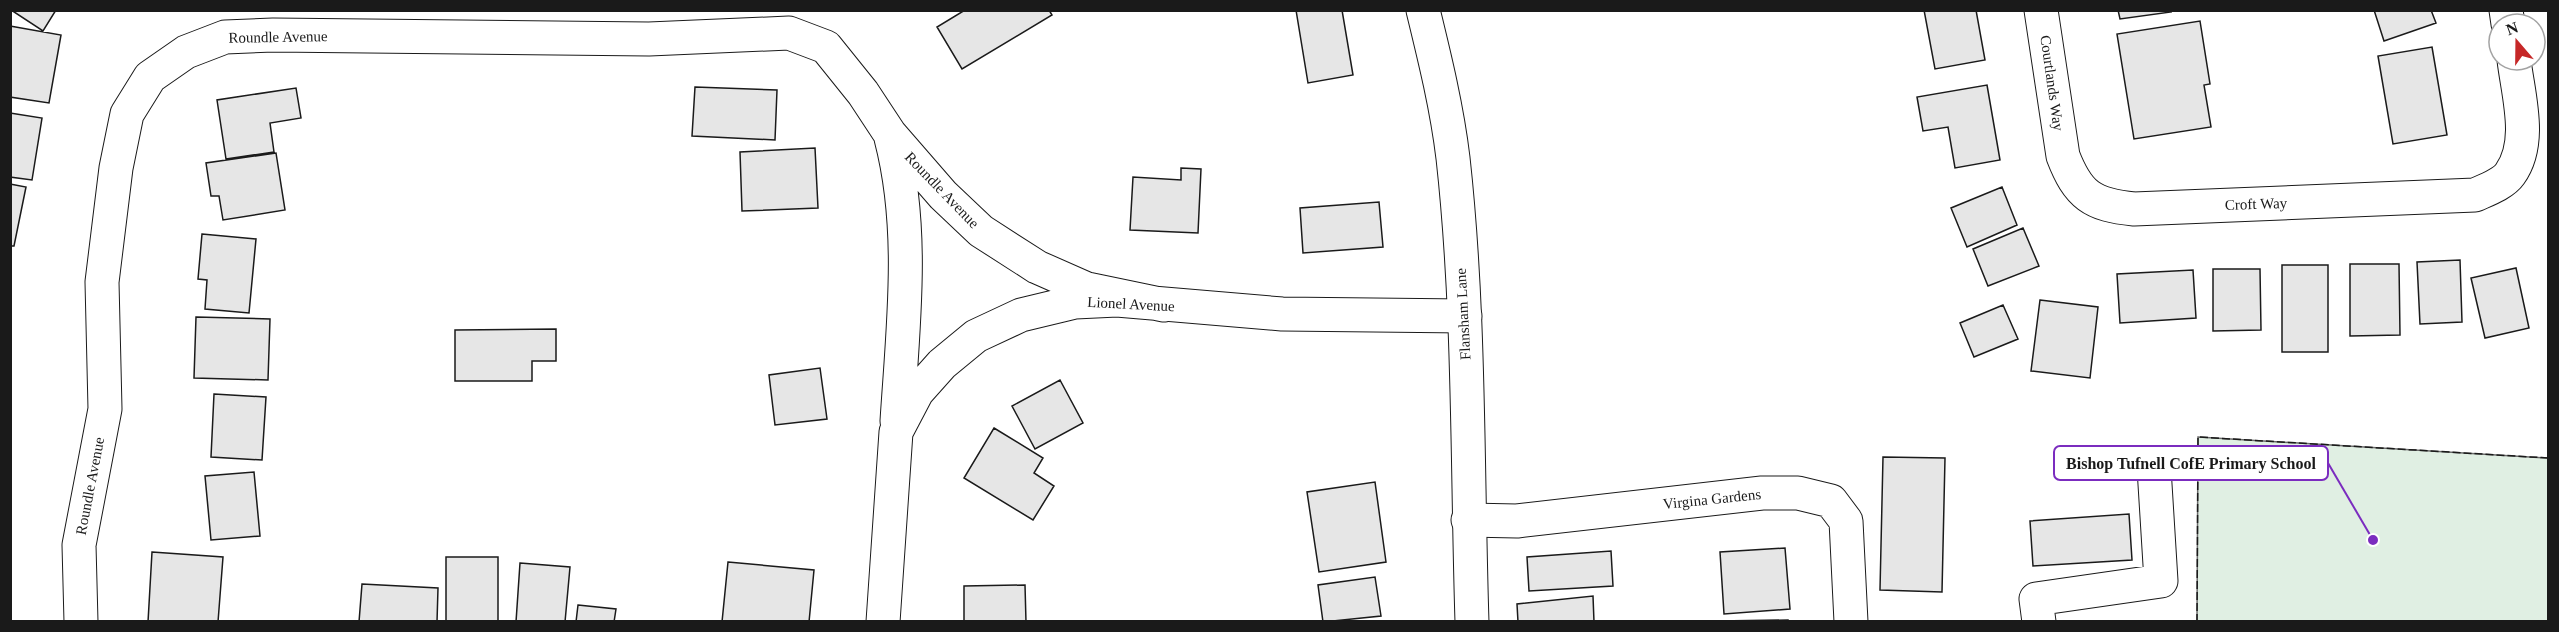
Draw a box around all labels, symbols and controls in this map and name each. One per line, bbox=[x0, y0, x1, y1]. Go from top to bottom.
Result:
north arrow bbox=[2487, 12, 2547, 72]
text: N bbox=[2504, 18, 2521, 38]
street label: Roundle Avenue bbox=[228, 28, 328, 46]
street label: Courtlands Way bbox=[2037, 34, 2067, 132]
street label: Roundle Avenue bbox=[902, 149, 982, 232]
street label: Croft Way bbox=[2225, 195, 2288, 213]
street label: Flansham Lane bbox=[1453, 267, 1473, 360]
street label: Lionel Avenue bbox=[1087, 294, 1176, 314]
street label: Roundle Avenue bbox=[73, 435, 107, 536]
callout: Bishop Tufnell CofE Primary School bbox=[2054, 446, 2328, 480]
text: Bishop Tufnell CofE Primary School bbox=[2066, 455, 2316, 473]
street label: Virgina Gardens bbox=[1662, 486, 1762, 512]

